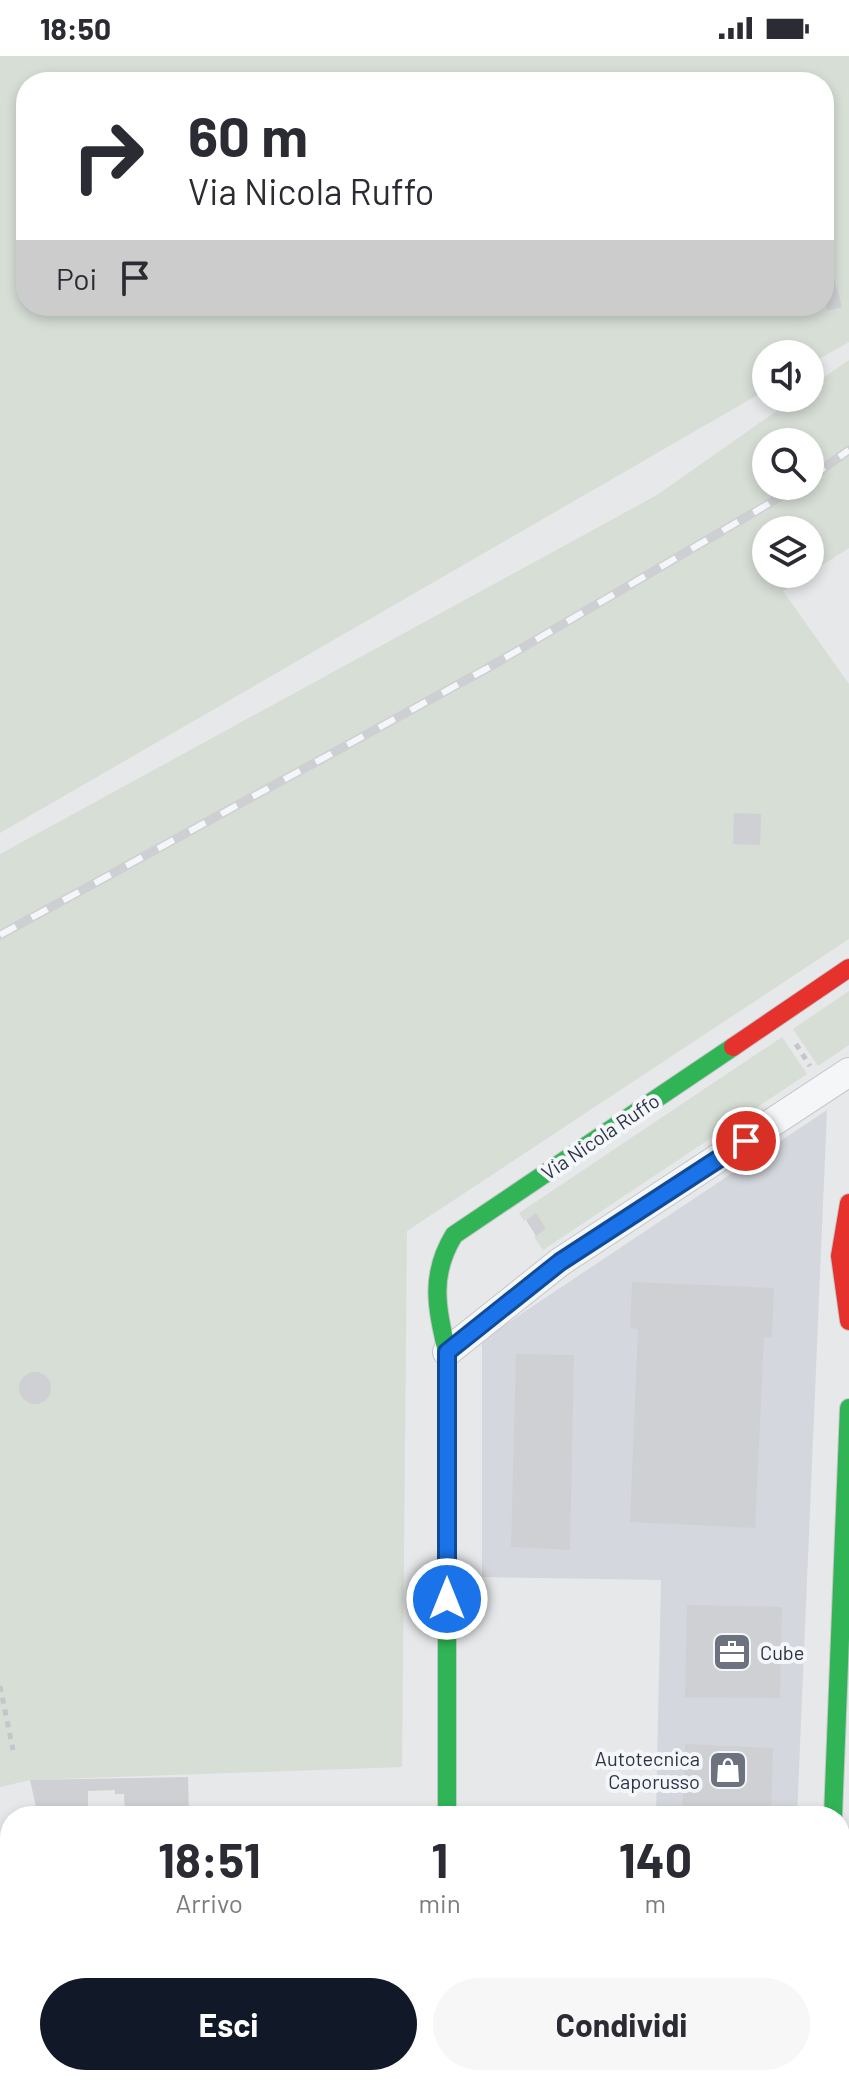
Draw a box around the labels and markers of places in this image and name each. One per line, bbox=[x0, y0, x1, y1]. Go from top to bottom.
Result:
pin bbox=[712, 1107, 780, 1175]
office icon: Cube bbox=[711, 1631, 753, 1673]
place label: Cube bbox=[760, 1640, 804, 1664]
place label: Autotecnica Caporusso bbox=[595, 1746, 700, 1793]
shop icon: Autotecnica Caporusso bbox=[707, 1749, 749, 1791]

